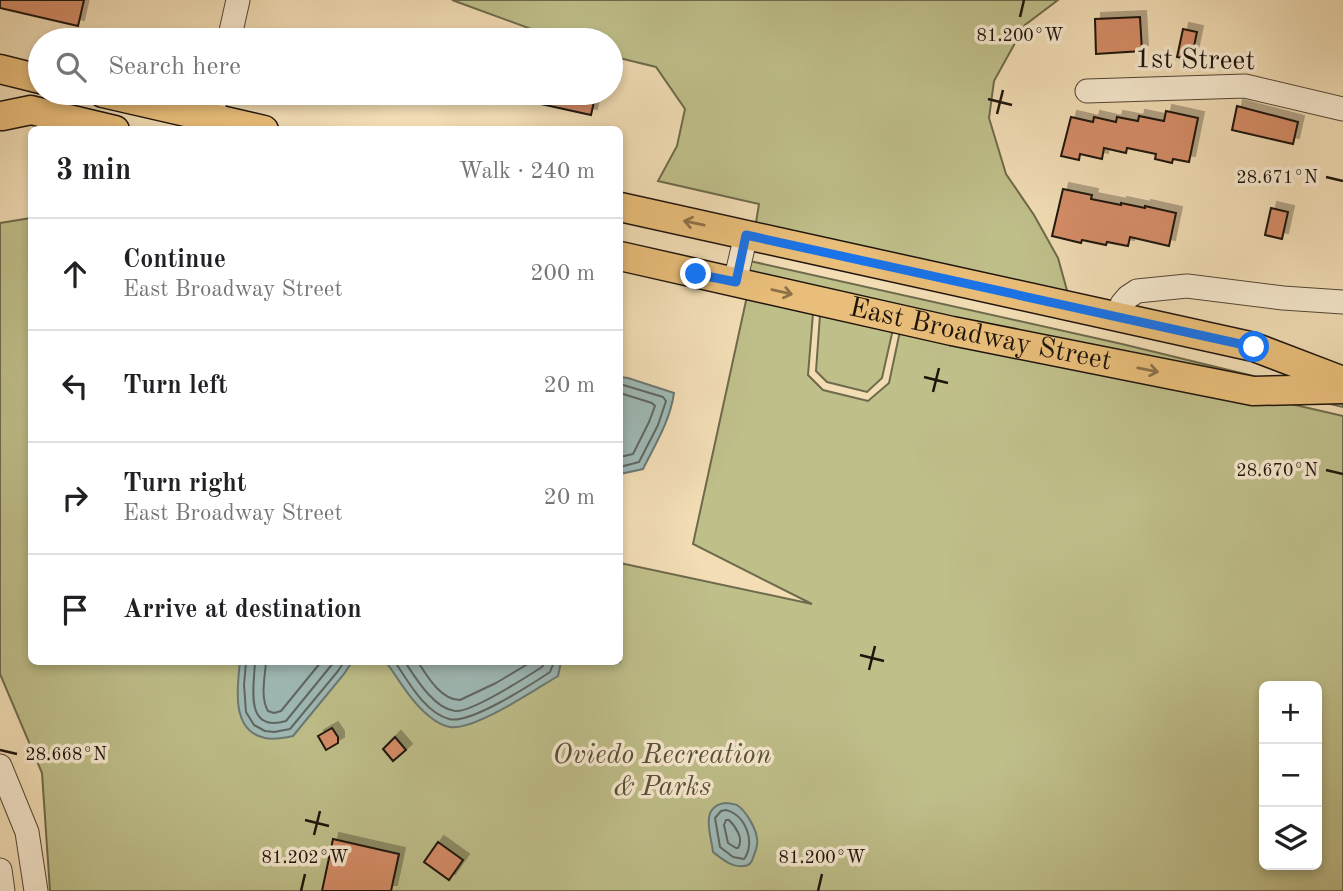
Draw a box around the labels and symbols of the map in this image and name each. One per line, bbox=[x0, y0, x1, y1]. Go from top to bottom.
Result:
text: 81.200°W bbox=[977, 27, 1063, 45]
street label: 1st Street bbox=[1135, 46, 1255, 76]
text: 28.671°N bbox=[1236, 169, 1318, 187]
one-way arrow bbox=[683, 216, 706, 230]
route end bbox=[680, 258, 711, 289]
one-way arrow bbox=[770, 286, 793, 300]
street label: East Broadway Street bbox=[846, 294, 1114, 376]
route start bbox=[1238, 331, 1269, 362]
one-way arrow bbox=[1136, 364, 1159, 378]
text: 28.670°N bbox=[1236, 462, 1318, 480]
park label: Oviedo Recreation & Parks bbox=[553, 742, 771, 802]
text: 28.668°N bbox=[25, 746, 107, 764]
text: 81.202°W bbox=[262, 849, 348, 867]
text: 81.200°W bbox=[779, 849, 865, 867]

